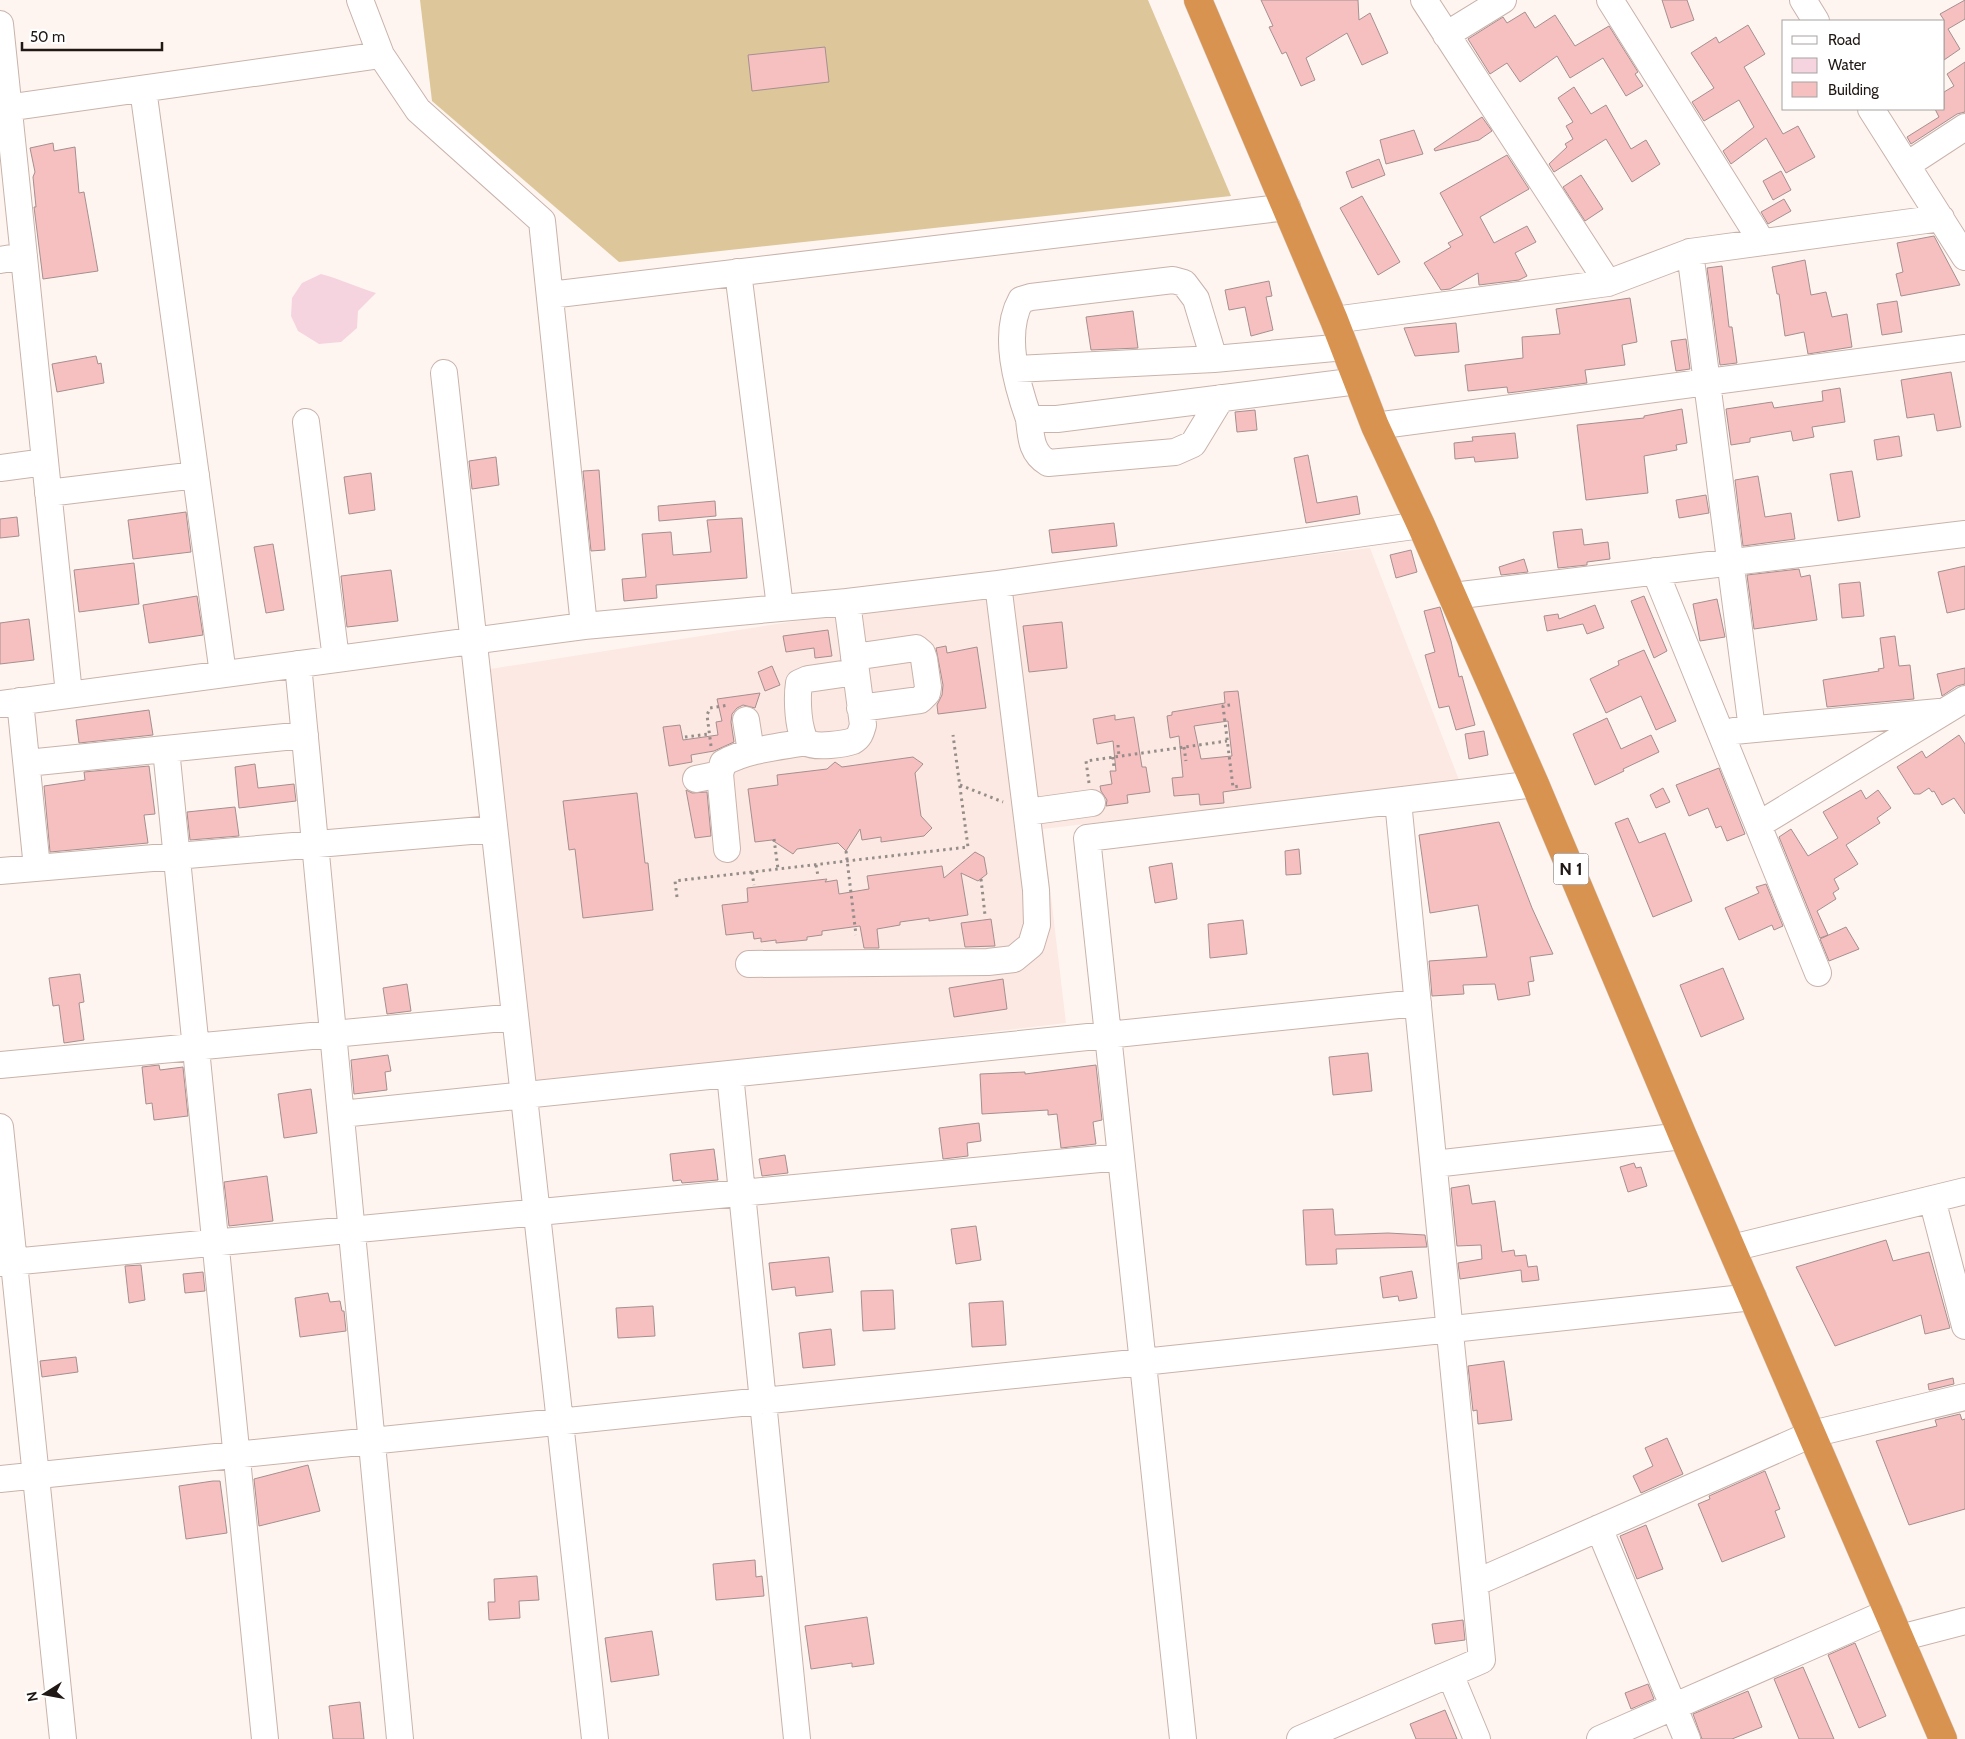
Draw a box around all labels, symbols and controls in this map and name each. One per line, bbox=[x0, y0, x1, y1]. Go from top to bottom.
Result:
scale bar bbox=[22, 20, 162, 52]
legend bbox=[1782, 20, 1945, 110]
text: 50 m bbox=[30, 28, 65, 46]
text: Road bbox=[1828, 31, 1861, 49]
text: Water bbox=[1828, 56, 1866, 74]
text: Building bbox=[1828, 81, 1879, 99]
road number: N 1 bbox=[1554, 854, 1588, 884]
north arrow bbox=[20, 1669, 70, 1719]
text: N bbox=[22, 1690, 42, 1703]

